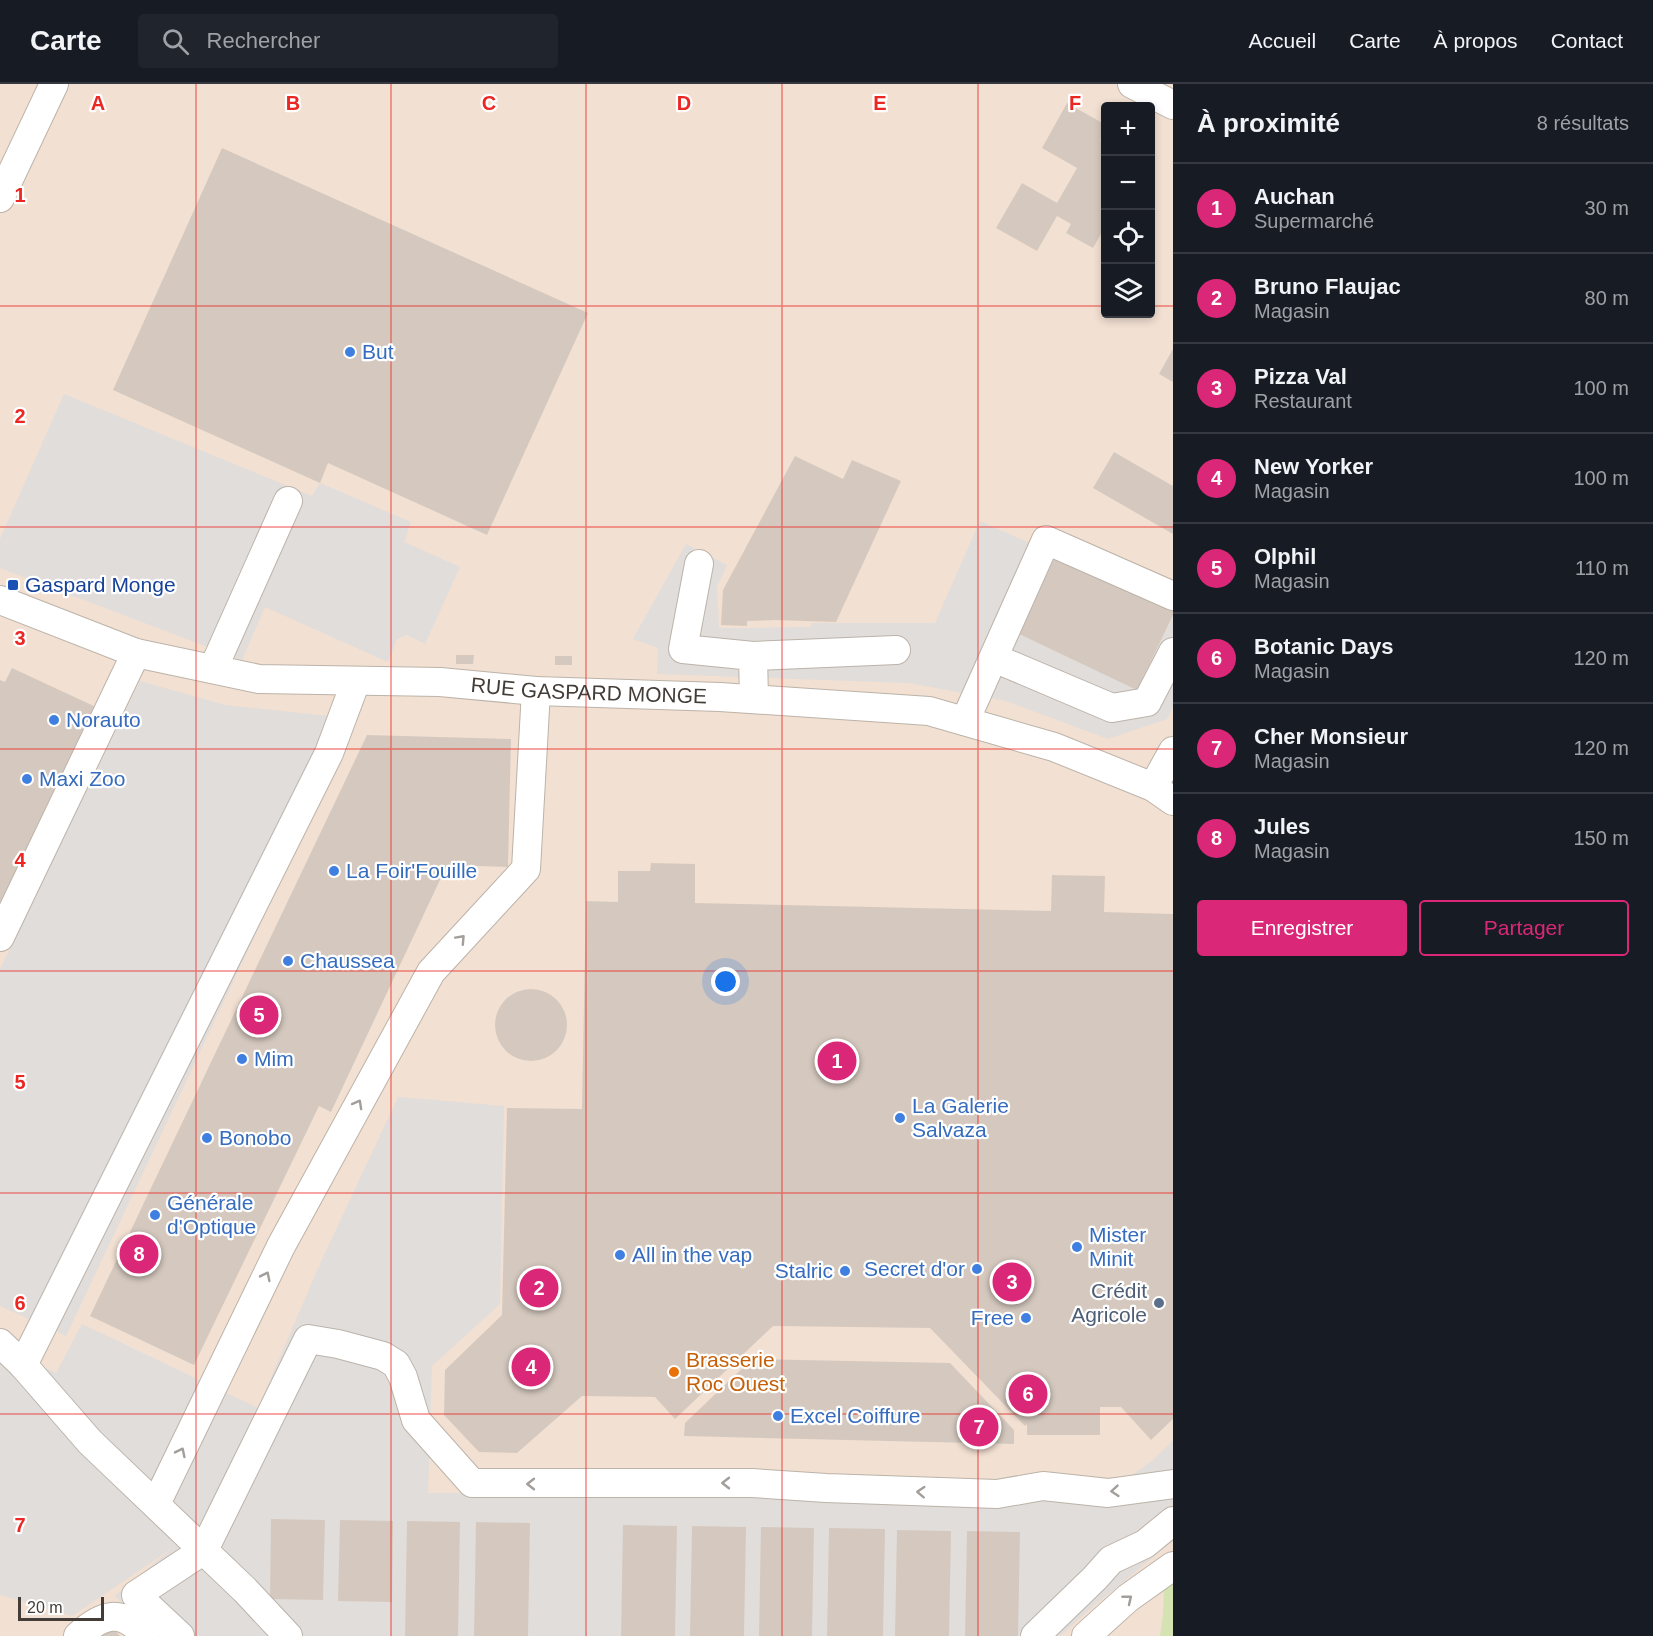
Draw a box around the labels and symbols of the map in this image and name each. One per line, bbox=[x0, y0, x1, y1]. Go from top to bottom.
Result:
text: A bbox=[91, 92, 105, 114]
text: B bbox=[286, 92, 300, 114]
text: C bbox=[482, 92, 496, 114]
text: D bbox=[677, 92, 691, 114]
text: E bbox=[873, 92, 887, 114]
text: F bbox=[1069, 92, 1081, 114]
text: 1 bbox=[14, 184, 26, 206]
place label: But bbox=[362, 340, 394, 363]
marker: But bbox=[343, 345, 357, 359]
text: 2 bbox=[14, 405, 26, 427]
place label: Gaspard Monge bbox=[25, 573, 176, 596]
marker: Gaspard Monge bbox=[6, 578, 20, 592]
text: 3 bbox=[14, 627, 26, 649]
street label: RUE GASPARD MONGE bbox=[470, 673, 707, 708]
place label: Norauto bbox=[66, 708, 141, 731]
marker: Norauto bbox=[47, 713, 61, 727]
place label: Maxi Zoo bbox=[39, 767, 125, 790]
marker: Maxi Zoo bbox=[20, 772, 34, 786]
text: 4 bbox=[14, 849, 26, 871]
place label: La Foir'Fouille bbox=[346, 859, 477, 882]
marker: La Foir'Fouille bbox=[327, 864, 341, 878]
one-way arrow bbox=[453, 936, 464, 947]
place label: Chaussea bbox=[300, 949, 395, 972]
marker: Chaussea bbox=[281, 954, 295, 968]
your location bbox=[711, 967, 740, 996]
pin: 5 bbox=[240, 992, 278, 1038]
pin: 1 bbox=[818, 1038, 856, 1084]
place label: Mim bbox=[254, 1047, 294, 1070]
marker: Mim bbox=[235, 1052, 249, 1066]
text: 5 bbox=[14, 1071, 26, 1093]
place label: La Galerie Salvaza bbox=[912, 1094, 1009, 1141]
one-way arrow bbox=[351, 1100, 362, 1110]
marker: La Galerie Salvaza bbox=[893, 1111, 907, 1125]
place label: Bonobo bbox=[219, 1126, 291, 1149]
marker: Bonobo bbox=[200, 1131, 214, 1145]
place label: Générale d'Optique bbox=[167, 1191, 256, 1238]
marker: Générale d'Optique bbox=[148, 1208, 162, 1222]
place label: Mister Minit bbox=[1089, 1223, 1146, 1270]
pin: 8 bbox=[120, 1232, 158, 1276]
marker: Mister Minit bbox=[1070, 1240, 1084, 1254]
place label: All in the vap bbox=[632, 1243, 752, 1266]
marker: All in the vap bbox=[613, 1248, 627, 1262]
place label: Secret d'or bbox=[864, 1257, 965, 1280]
place label: Stalric bbox=[775, 1259, 833, 1282]
pin: 3 bbox=[992, 1260, 1032, 1304]
marker: Secret d'or bbox=[970, 1262, 984, 1276]
marker: Stalric bbox=[838, 1264, 852, 1278]
pin: 2 bbox=[520, 1266, 558, 1310]
one-way arrow bbox=[259, 1272, 270, 1282]
place label: Crédit Agricole bbox=[1071, 1279, 1147, 1326]
text: 6 bbox=[14, 1292, 26, 1314]
marker: Crédit Agricole bbox=[1152, 1296, 1166, 1310]
place label: Free bbox=[971, 1306, 1014, 1329]
marker: Free bbox=[1019, 1311, 1033, 1325]
pin: 4 bbox=[512, 1344, 550, 1390]
place label: Brasserie Roc Ouest bbox=[686, 1348, 785, 1395]
marker: Brasserie Roc Ouest bbox=[667, 1365, 681, 1379]
pin: 6 bbox=[1008, 1372, 1048, 1416]
place label: Excel Coiffure bbox=[790, 1404, 920, 1427]
pin: 7 bbox=[960, 1404, 998, 1450]
marker: Excel Coiffure bbox=[771, 1409, 785, 1423]
one-way arrow bbox=[174, 1447, 185, 1458]
one-way arrow bbox=[527, 1477, 536, 1490]
one-way arrow bbox=[722, 1477, 731, 1489]
one-way arrow bbox=[1110, 1484, 1120, 1497]
one-way arrow bbox=[917, 1485, 926, 1498]
text: 7 bbox=[14, 1514, 26, 1536]
scale bar bbox=[18, 1594, 104, 1622]
one-way arrow bbox=[1121, 1595, 1132, 1606]

